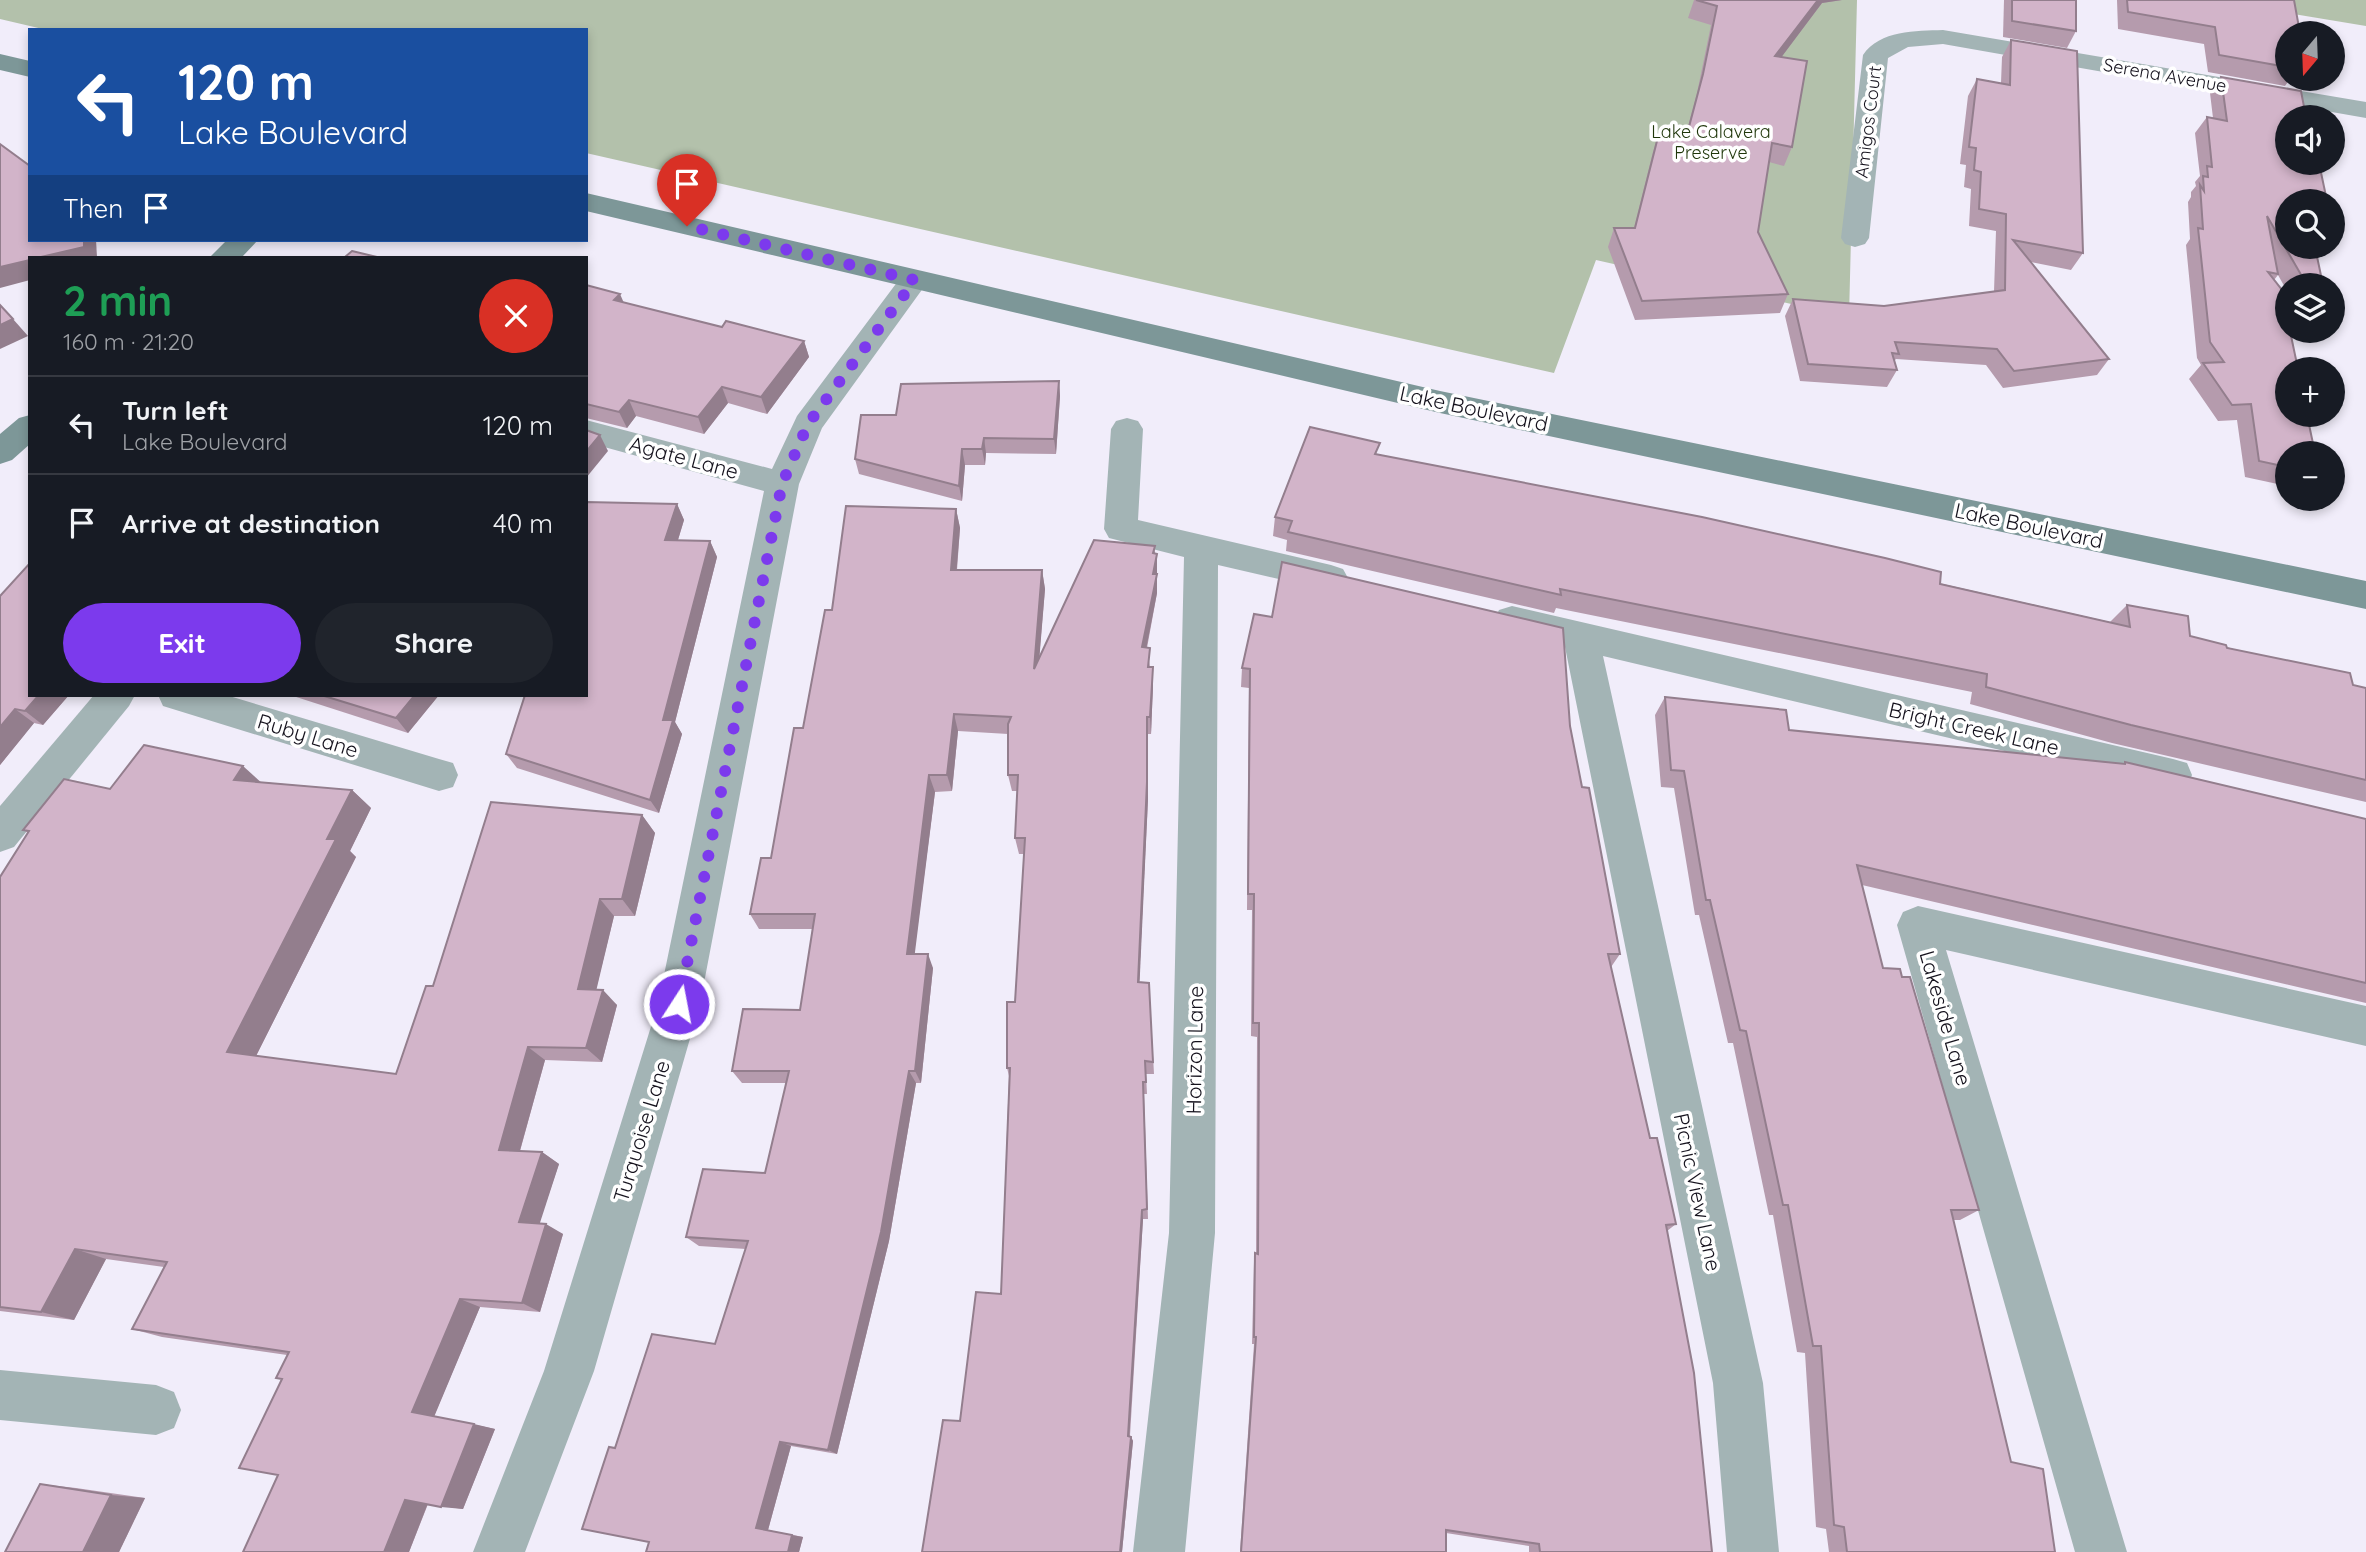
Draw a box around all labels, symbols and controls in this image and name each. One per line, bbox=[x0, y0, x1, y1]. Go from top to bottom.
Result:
north arrow bbox=[2275, 21, 2345, 91]
map controls bbox=[2275, 21, 2345, 511]
text: 120 m bbox=[178, 51, 314, 112]
street label: Serena Avenue bbox=[2102, 53, 2228, 97]
icon: left bbox=[63, 56, 154, 147]
street label: Amigos Court bbox=[1850, 65, 1886, 179]
button: sound bbox=[2275, 105, 2345, 175]
text: Lake Boulevard bbox=[178, 112, 408, 152]
park label: Lake Calavera Preserve bbox=[1651, 120, 1771, 164]
pin bbox=[657, 154, 717, 226]
icon: arrive bbox=[668, 165, 706, 203]
icon: arrive bbox=[137, 189, 175, 227]
button: search bbox=[2275, 189, 2345, 259]
text: Then bbox=[63, 192, 123, 225]
button: layers bbox=[2275, 273, 2345, 343]
text: 2 min bbox=[63, 274, 172, 327]
button: close bbox=[479, 279, 553, 353]
text: 160 m · 21:20 bbox=[63, 327, 194, 356]
button: + bbox=[2275, 357, 2345, 427]
street label: Lake Boulevard bbox=[1397, 380, 1551, 436]
text: Turn left bbox=[122, 394, 229, 427]
icon: left bbox=[63, 406, 101, 444]
text: 120 m bbox=[483, 409, 553, 442]
text: Lake Boulevard bbox=[122, 427, 287, 456]
street label: Agate Lane bbox=[627, 430, 741, 484]
button: − bbox=[2275, 441, 2345, 511]
street label: Lake Boulevard bbox=[1952, 497, 2106, 553]
icon: arrive bbox=[63, 504, 101, 542]
text: Arrive at destination bbox=[122, 507, 380, 540]
text: 40 m bbox=[493, 507, 553, 540]
button: Exit bbox=[63, 603, 301, 683]
button: Share bbox=[315, 603, 553, 683]
street label: Bright Creek Lane bbox=[1886, 696, 2062, 760]
street label: Ruby Lane bbox=[254, 707, 362, 763]
street label: Lakeside Lane bbox=[1914, 948, 1978, 1088]
position arrow bbox=[642, 967, 716, 1041]
street label: Horizon Lane bbox=[1180, 985, 1208, 1115]
street label: Turquoise Lane bbox=[607, 1057, 675, 1205]
street label: Picnic View Lane bbox=[1669, 1111, 1727, 1273]

